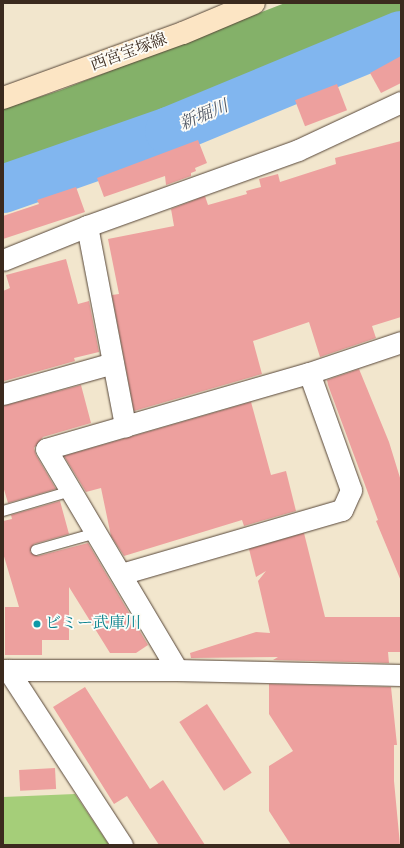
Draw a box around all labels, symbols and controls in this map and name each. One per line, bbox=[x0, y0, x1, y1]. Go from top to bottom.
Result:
street label: 西宮宝塚線 bbox=[88, 30, 170, 76]
water label: 新堀川 bbox=[177, 97, 231, 135]
place label: ビミー武庫川 bbox=[45, 614, 141, 634]
marker: ビミー武庫川 bbox=[32, 619, 42, 629]

